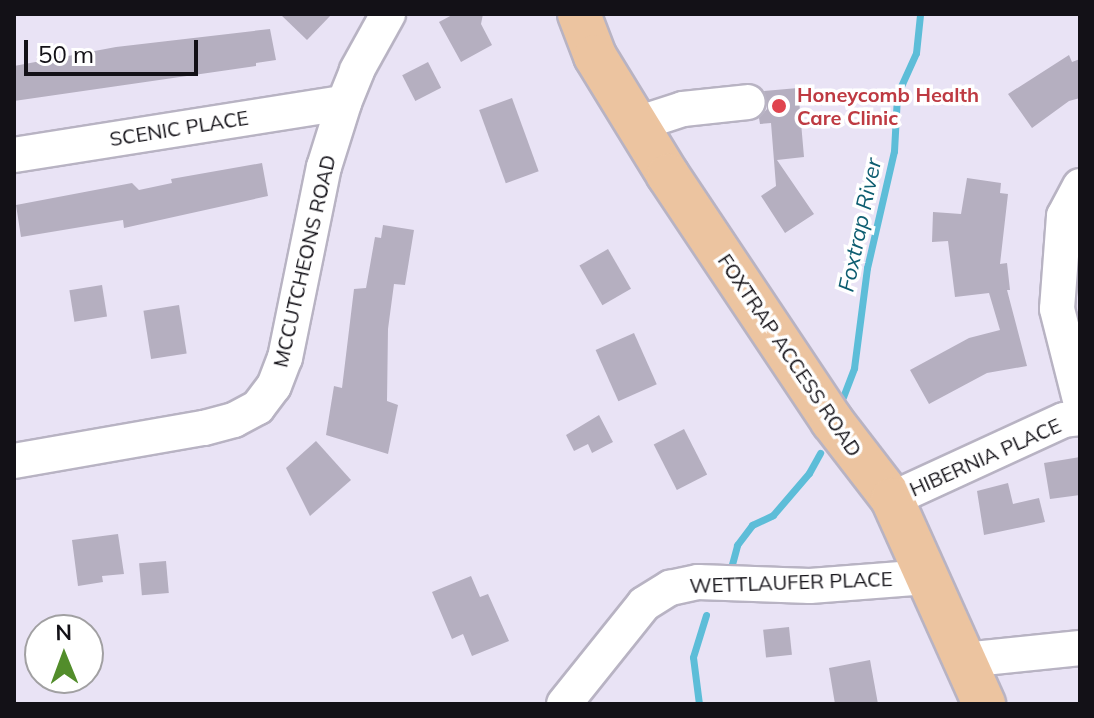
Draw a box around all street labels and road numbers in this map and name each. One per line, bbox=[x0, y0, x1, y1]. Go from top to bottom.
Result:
street label: SCENIC PLACE bbox=[108, 105, 250, 151]
street label: MCCUTCHEONS ROAD bbox=[268, 152, 340, 370]
street label: FOXTRAP ACCESS ROAD bbox=[713, 249, 867, 461]
street label: HIBERNIA PLACE bbox=[906, 413, 1064, 501]
street label: WETTLAUFER PLACE bbox=[689, 566, 893, 598]

